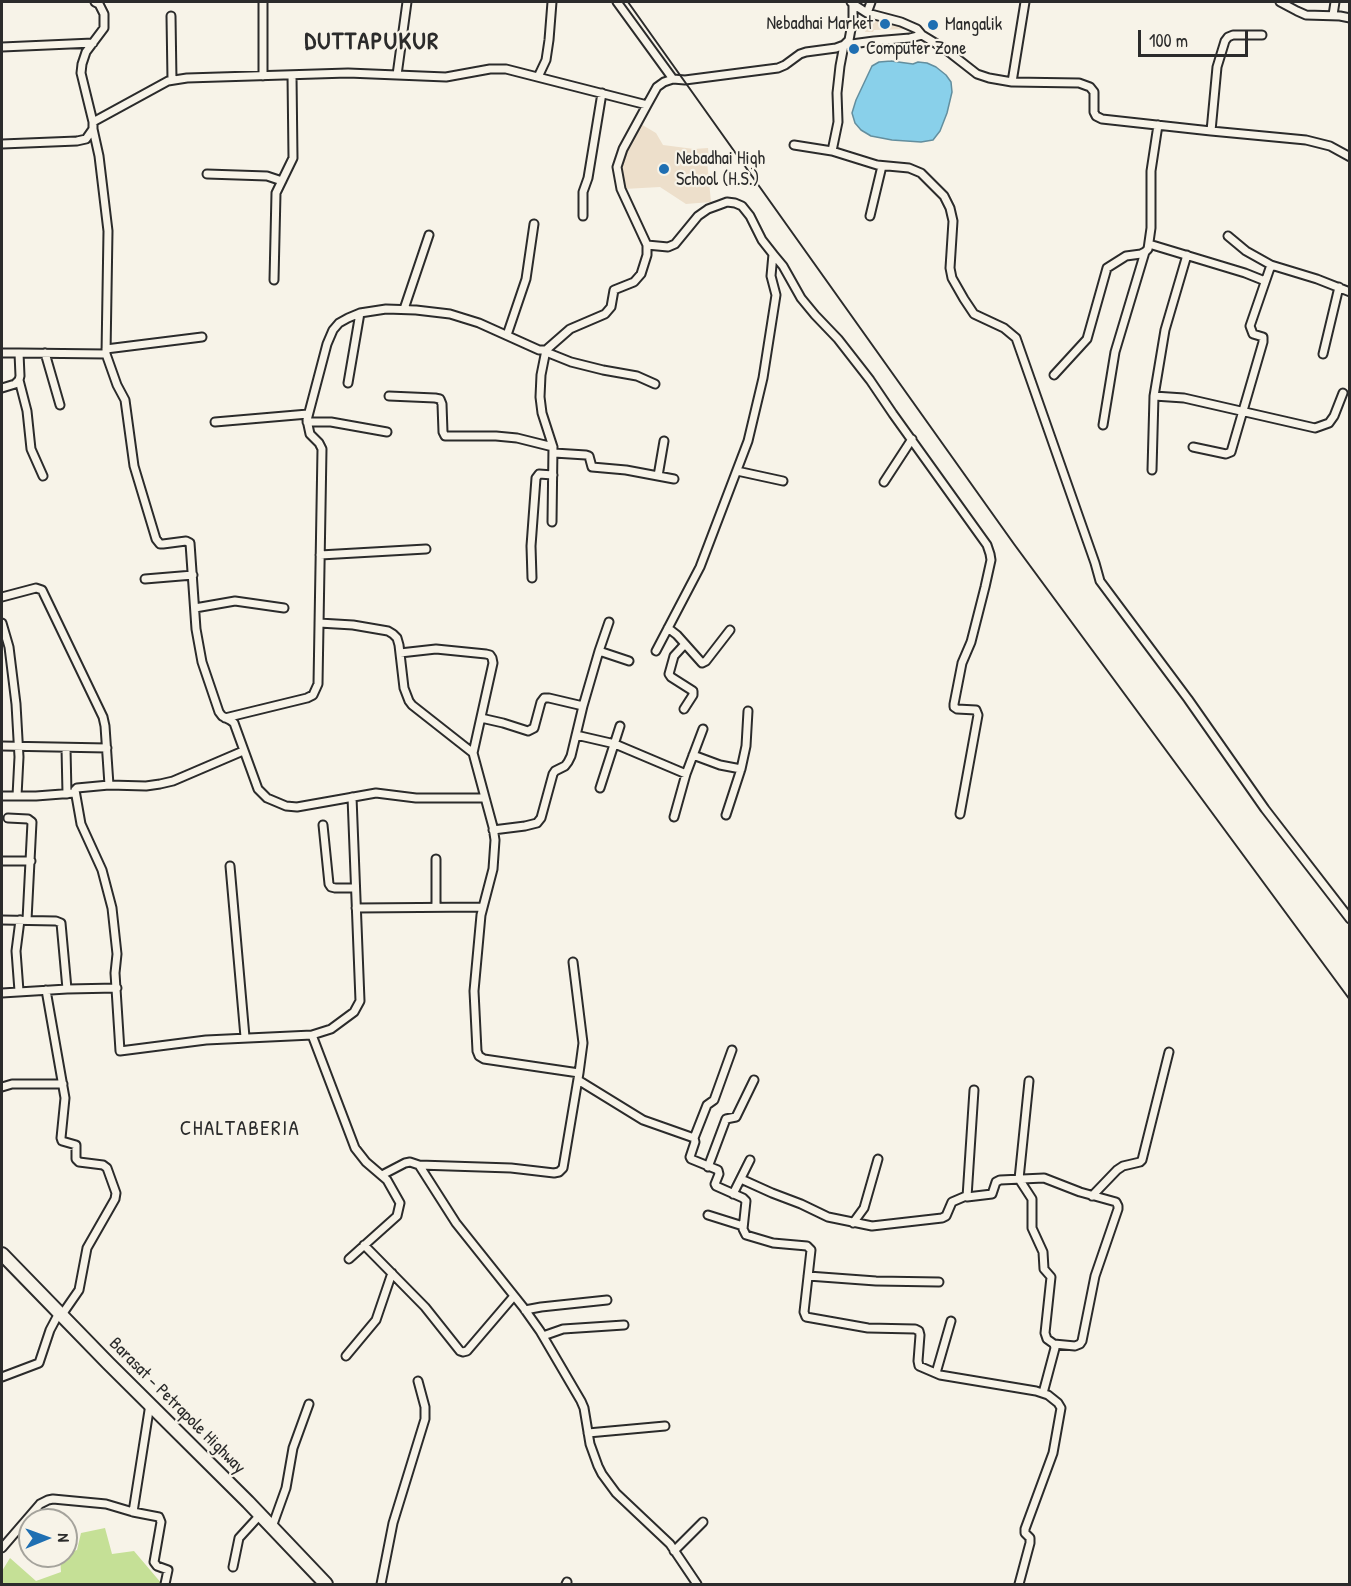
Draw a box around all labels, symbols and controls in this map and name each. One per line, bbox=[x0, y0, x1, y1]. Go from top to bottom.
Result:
place label: Nebadhai Market bbox=[766, 13, 873, 35]
place label: Mangalik bbox=[945, 14, 1002, 36]
marker: Nebadhai Market bbox=[878, 17, 892, 31]
marker: Mangalik bbox=[926, 18, 940, 32]
scale bar bbox=[1141, 18, 1250, 56]
text: 100 m bbox=[1149, 28, 1188, 53]
district label: DUTTAPUKUR bbox=[304, 29, 440, 57]
place label: Computer Zone bbox=[866, 38, 966, 60]
marker: Computer Zone bbox=[847, 42, 861, 56]
place label: Nebadhai High School (H.S.) bbox=[676, 148, 765, 190]
marker: Nebadhai High School (H.S.) bbox=[657, 162, 671, 176]
district label: CHALTABERIA bbox=[180, 1116, 300, 1142]
street label: Barasat - Petrapole Highway bbox=[104, 1333, 250, 1479]
north arrow bbox=[18, 1508, 78, 1568]
text: N bbox=[53, 1533, 75, 1542]

